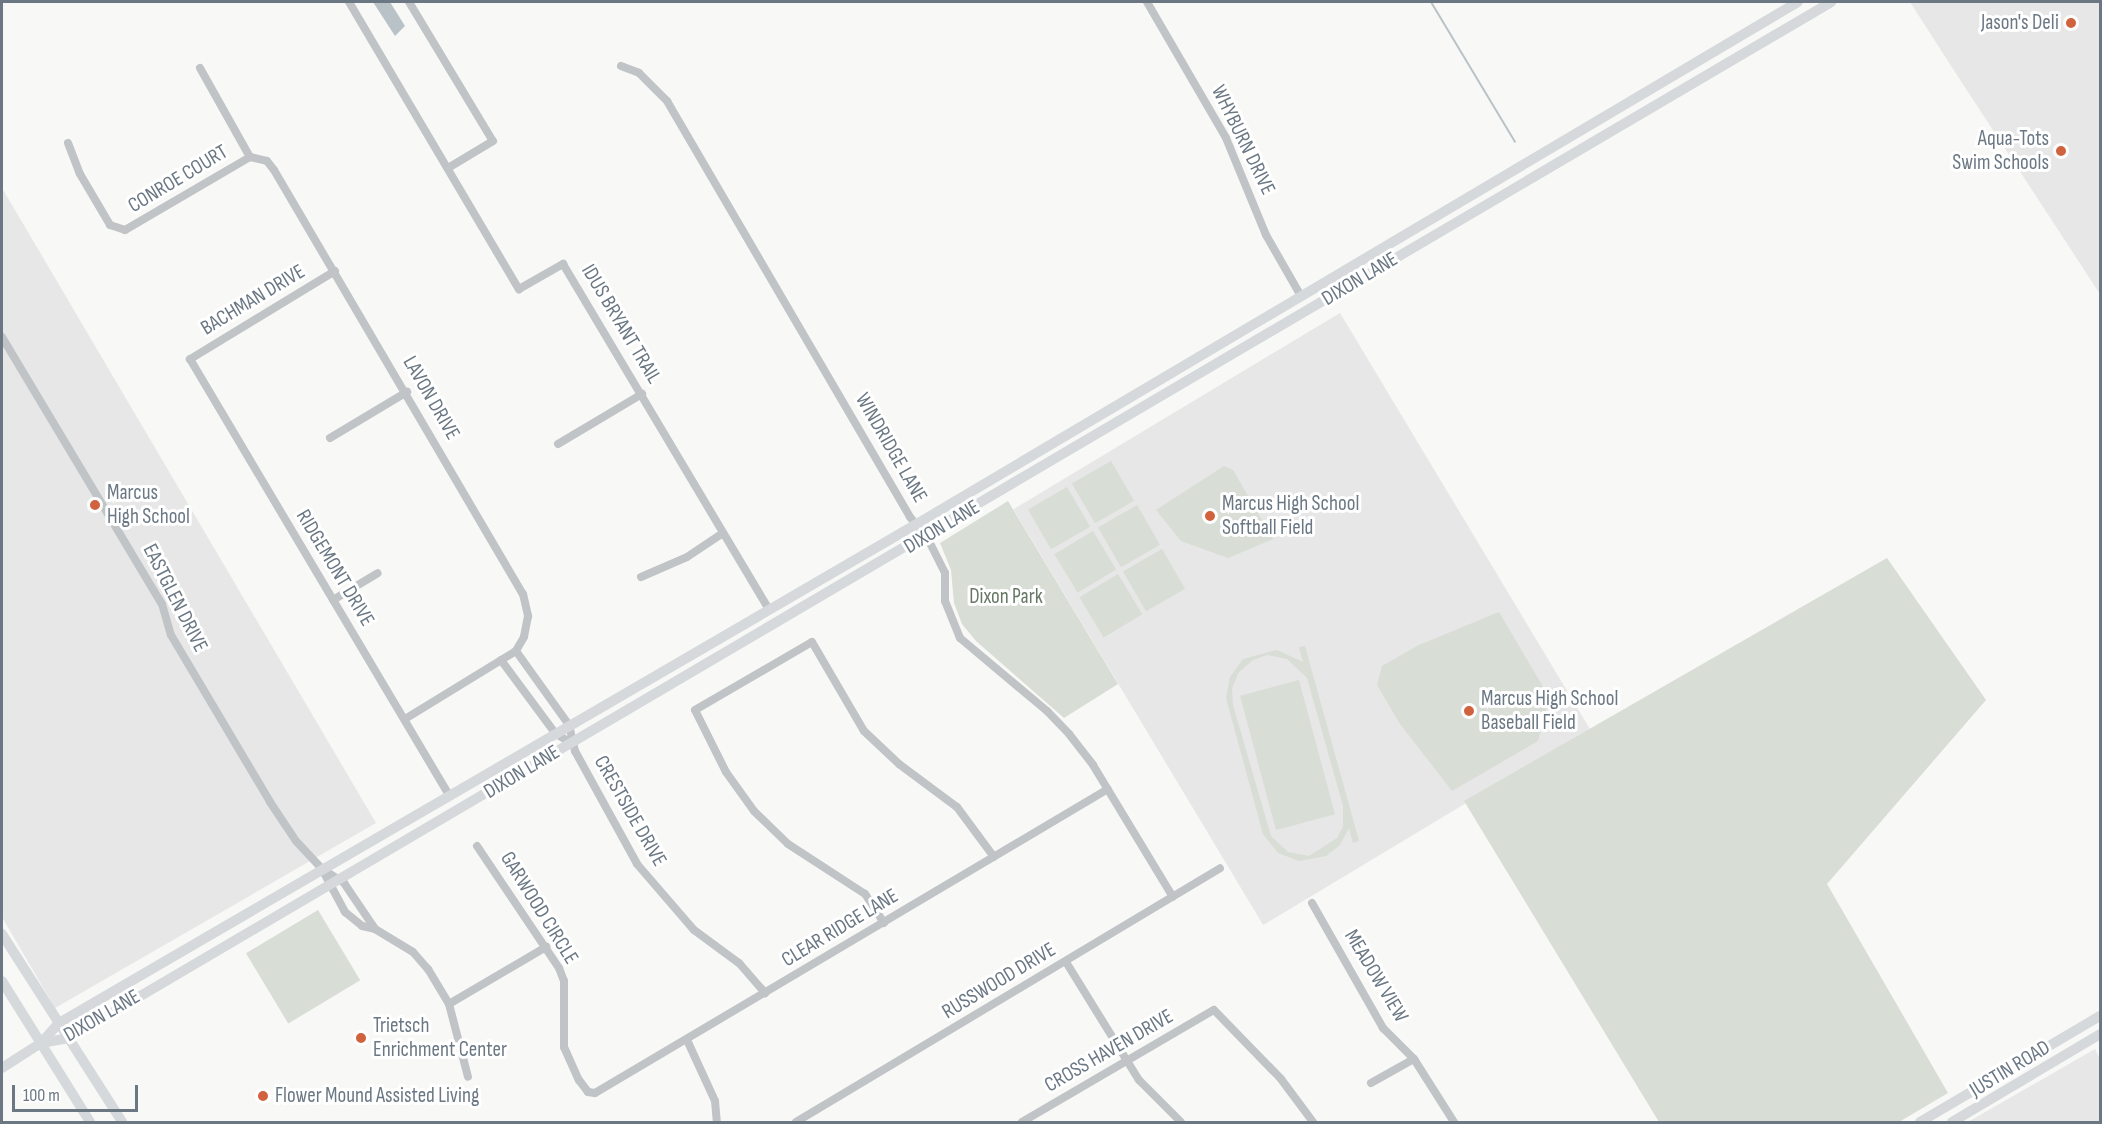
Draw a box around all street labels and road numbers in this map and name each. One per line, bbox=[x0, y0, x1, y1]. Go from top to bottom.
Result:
street label: WHYBURN DRIVE bbox=[1206, 81, 1280, 199]
street label: CONROE COURT bbox=[124, 139, 232, 219]
street label: DIXON LANE bbox=[1318, 247, 1402, 311]
street label: BACHMAN DRIVE bbox=[196, 259, 310, 341]
street label: IDUS BRYANT TRAIL bbox=[576, 260, 666, 388]
street label: LAVON DRIVE bbox=[397, 352, 465, 444]
street label: WINDRIDGE LANE bbox=[850, 389, 932, 507]
street label: DIXON LANE bbox=[900, 495, 984, 559]
street label: RIDGEMONT DRIVE bbox=[290, 505, 380, 631]
street label: EASTGLEN DRIVE bbox=[137, 540, 213, 656]
street label: DIXON LANE bbox=[480, 740, 564, 804]
street label: CRESTSIDE DRIVE bbox=[588, 751, 672, 871]
street label: GARWOOD CIRCLE bbox=[495, 847, 583, 969]
street label: CLEAR RIDGE LANE bbox=[777, 883, 903, 973]
street label: MEADOW VIEW bbox=[1339, 925, 1413, 1027]
street label: RUSSWOOD DRIVE bbox=[938, 937, 1060, 1025]
street label: DIXON LANE bbox=[59, 984, 145, 1048]
street label: CROSS HAVEN DRIVE bbox=[1040, 1004, 1178, 1098]
street label: JUSTIN ROAD bbox=[1965, 1035, 2055, 1103]

